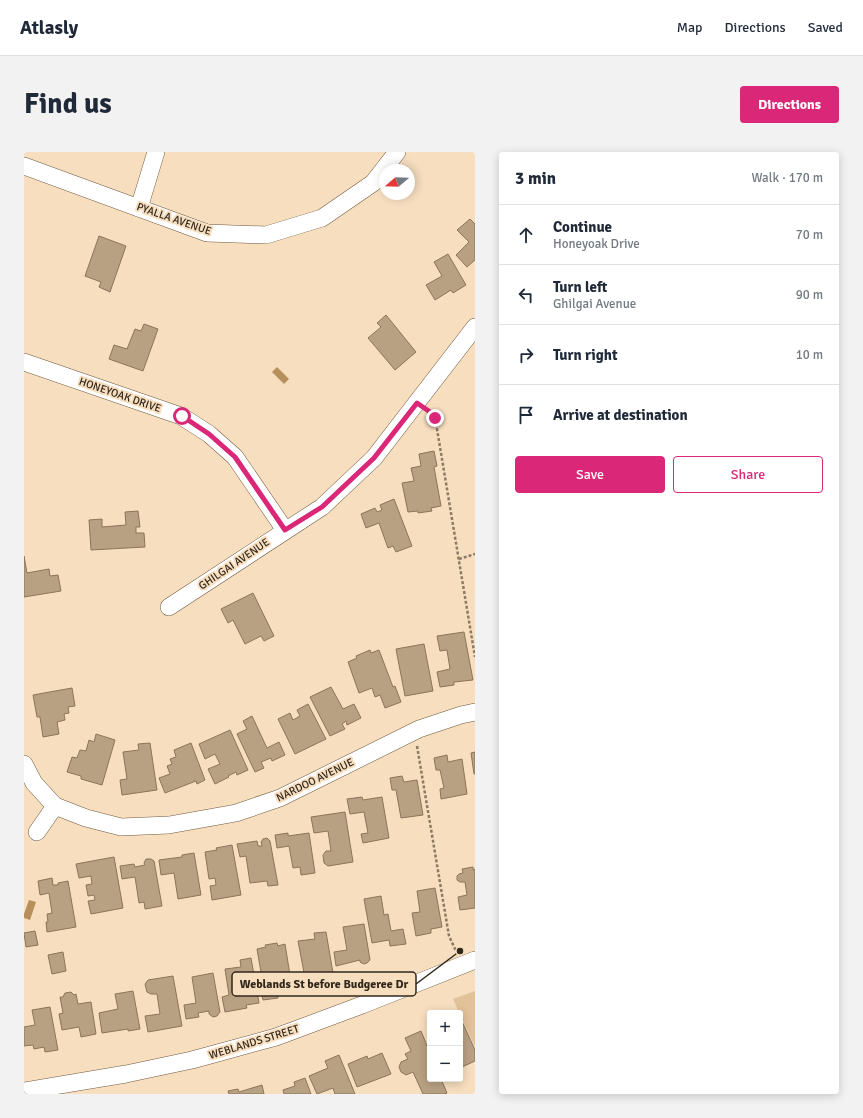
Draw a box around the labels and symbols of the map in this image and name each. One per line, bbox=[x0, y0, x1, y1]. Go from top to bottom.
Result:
north arrow bbox=[379, 164, 415, 200]
street label: PYALLA AVENUE bbox=[135, 200, 213, 238]
street label: HONEYOAK DRIVE bbox=[77, 375, 163, 415]
route start bbox=[173, 407, 191, 425]
route end bbox=[426, 409, 444, 427]
street label: GHILGAI AVENUE bbox=[196, 536, 272, 592]
street label: NARDOO AVENUE bbox=[274, 756, 356, 804]
callout: Weblands St before Budgeree Dr bbox=[232, 972, 416, 996]
text: Weblands St before Budgeree Dr bbox=[240, 977, 408, 992]
street label: WEBLANDS STREET bbox=[207, 1022, 301, 1062]

